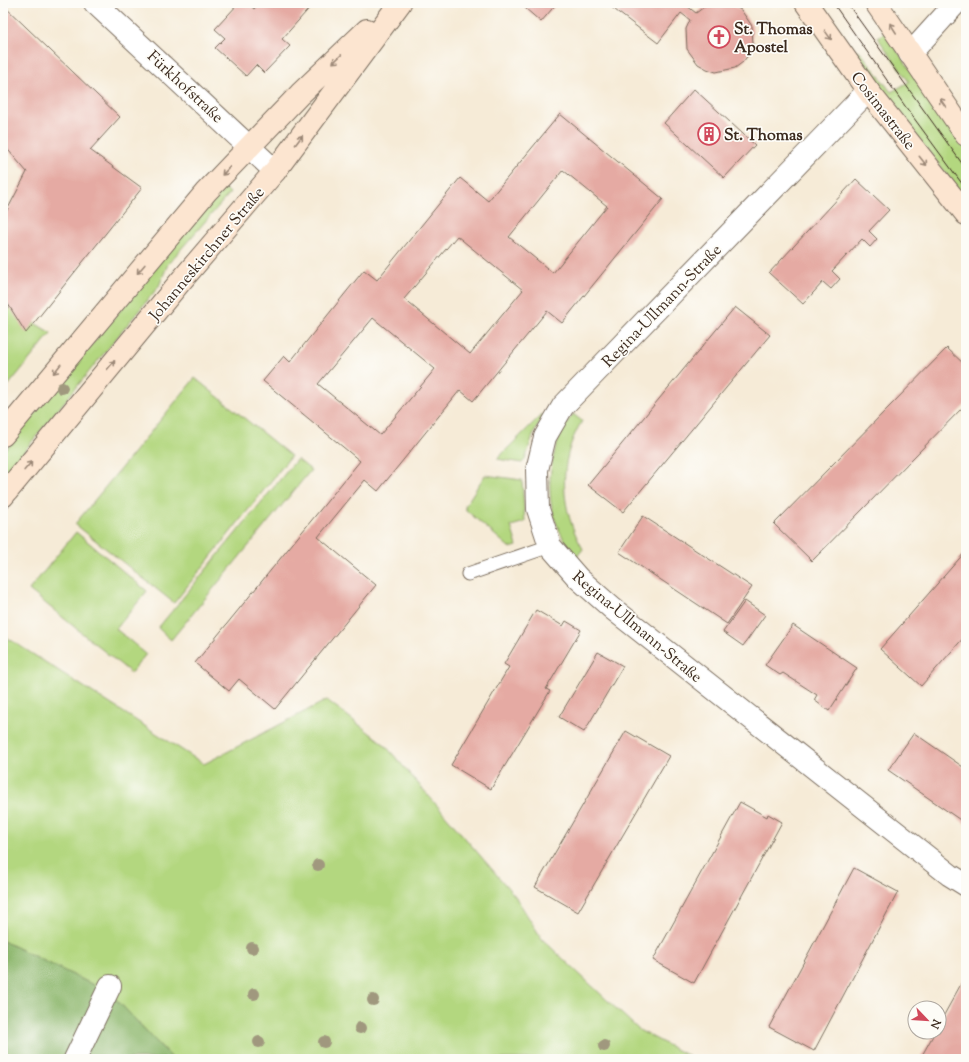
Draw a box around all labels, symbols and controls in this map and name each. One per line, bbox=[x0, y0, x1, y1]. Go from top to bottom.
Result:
place label: St. Thomas Apostel bbox=[734, 19, 813, 60]
one-way arrow bbox=[889, 23, 897, 34]
church icon: St. Thomas Apostel bbox=[706, 24, 732, 50]
one-way arrow bbox=[824, 29, 832, 40]
street label: Fürkhofstraße bbox=[141, 46, 228, 129]
one-way arrow bbox=[332, 54, 342, 64]
street label: Cosimastraße bbox=[844, 68, 920, 156]
one-way arrow bbox=[939, 98, 947, 109]
building icon: St. Thomas bbox=[696, 121, 722, 147]
place label: St. Thomas bbox=[724, 125, 803, 148]
one-way arrow bbox=[295, 134, 303, 145]
one-way arrow bbox=[919, 155, 928, 166]
one-way arrow bbox=[221, 166, 230, 176]
street label: Johanneskirchner Straße bbox=[144, 183, 271, 327]
street label: Regina-Ullmann-Straße bbox=[598, 240, 728, 374]
one-way arrow bbox=[136, 264, 145, 274]
one-way arrow bbox=[106, 360, 115, 371]
one-way arrow bbox=[53, 363, 62, 374]
one-way arrow bbox=[23, 460, 32, 471]
street label: Regina-Ullmann-Straße bbox=[566, 567, 706, 689]
north arrow bbox=[907, 1000, 947, 1040]
text: N bbox=[926, 1016, 945, 1031]

